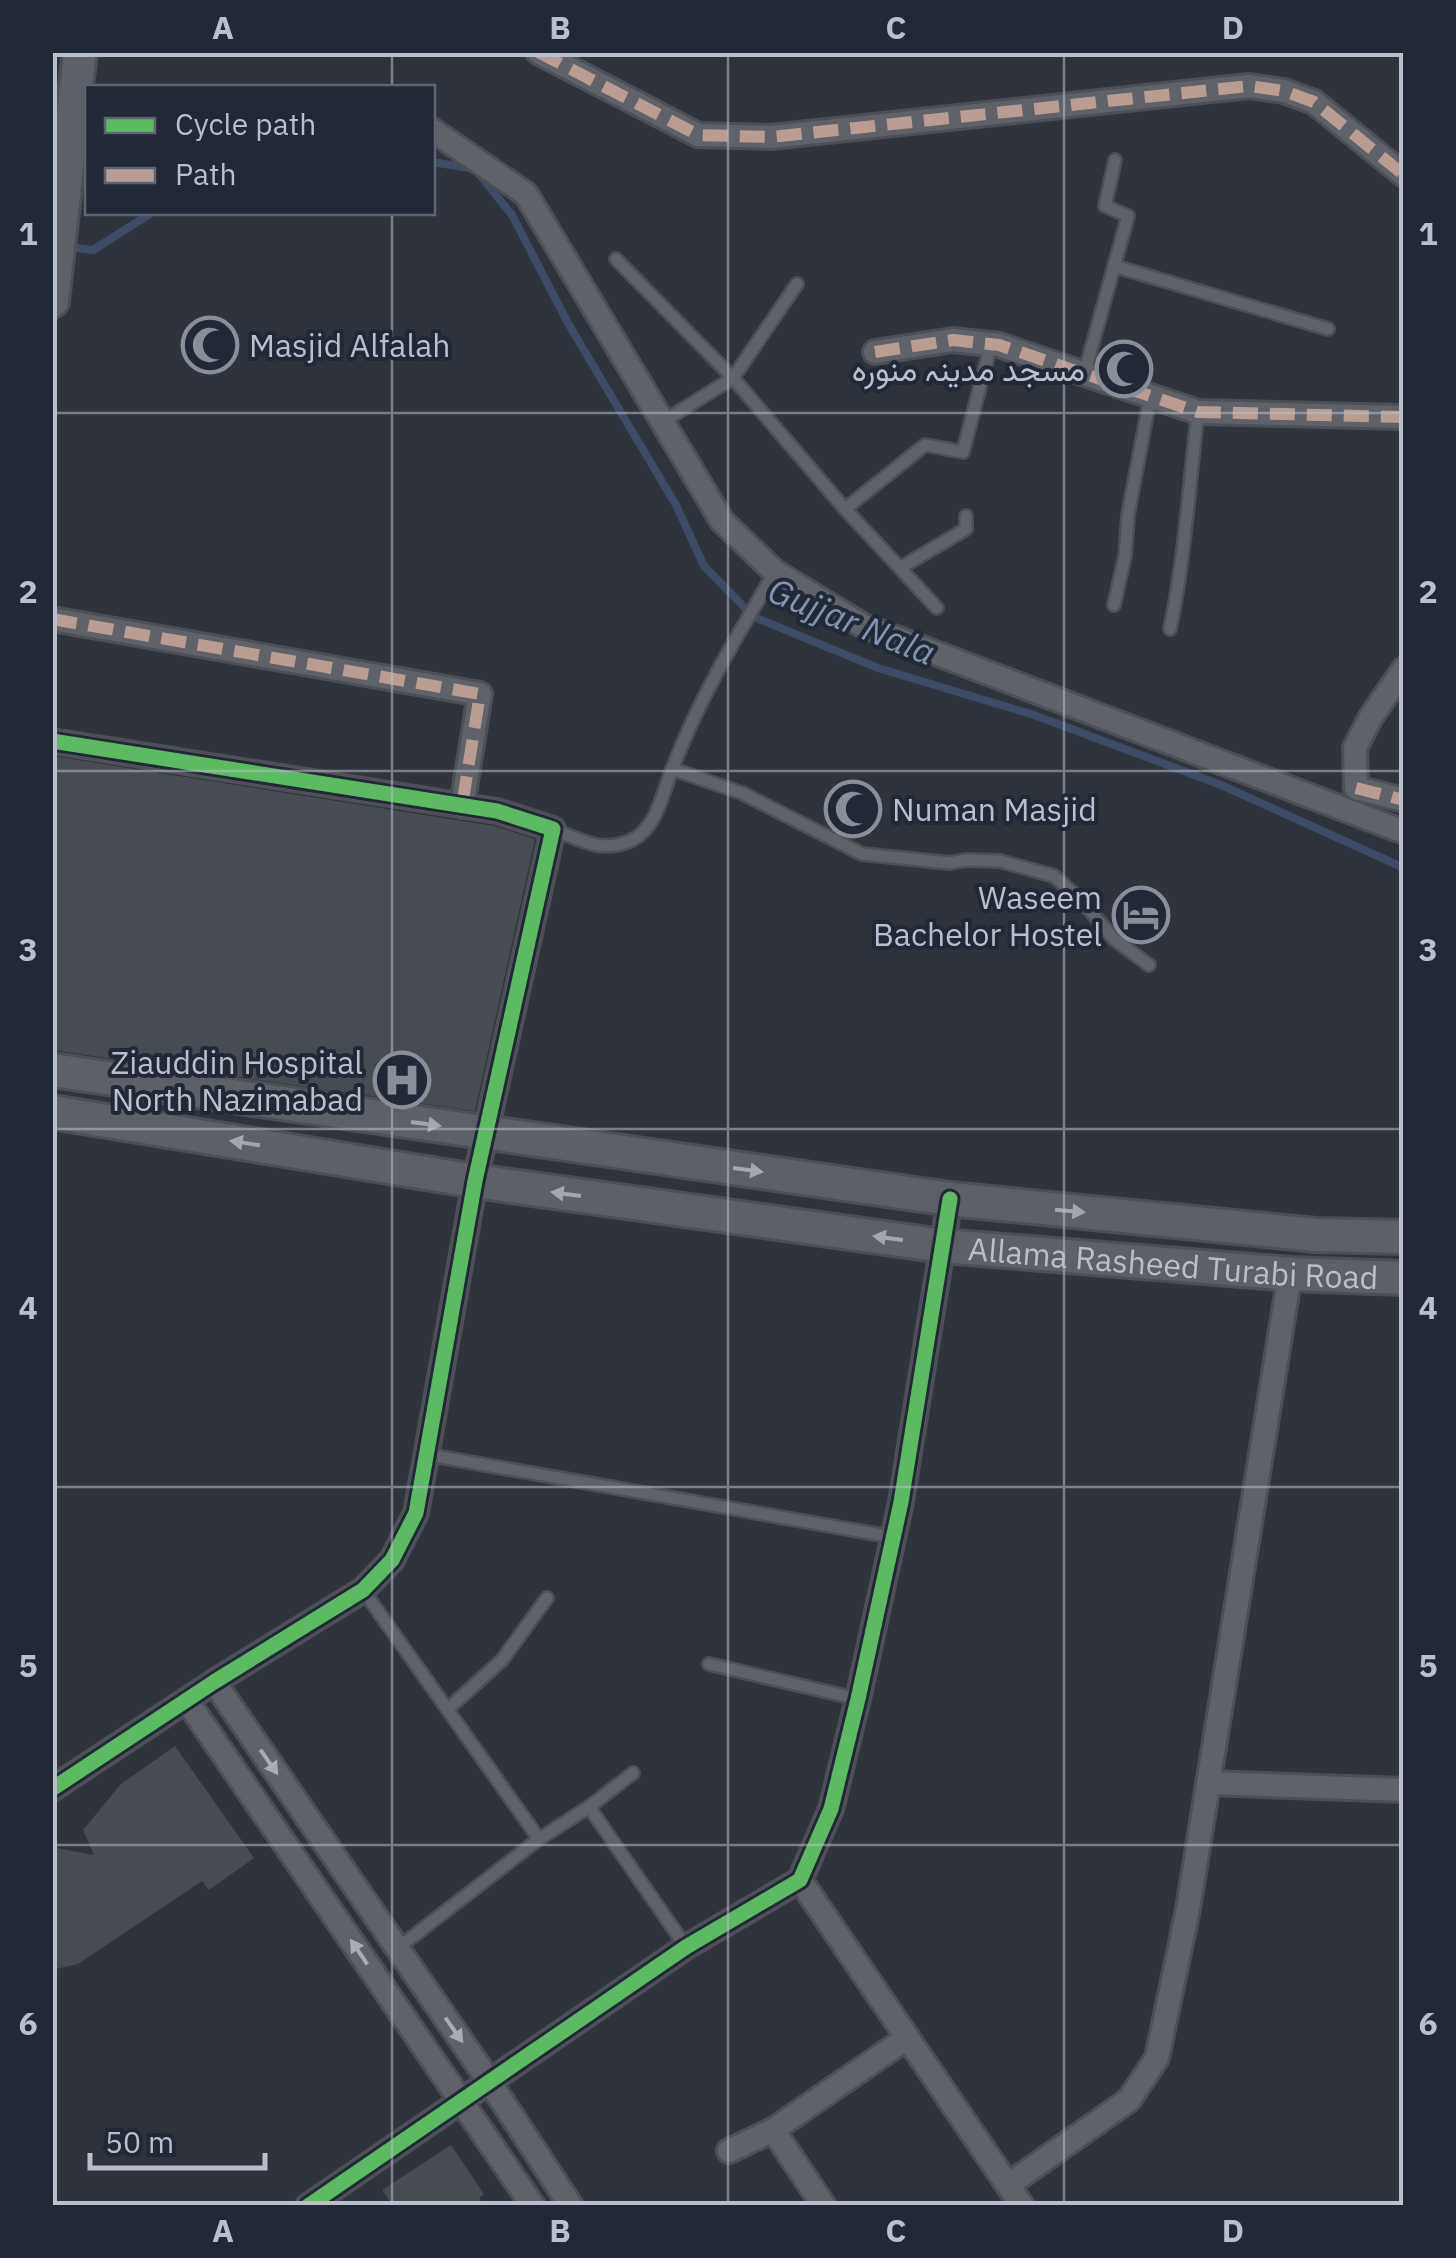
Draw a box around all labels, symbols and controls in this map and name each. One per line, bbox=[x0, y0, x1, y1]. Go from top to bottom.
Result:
text: A bbox=[212, 6, 234, 48]
text: B bbox=[549, 6, 571, 48]
text: C bbox=[886, 6, 906, 48]
text: D bbox=[1222, 6, 1244, 48]
legend bbox=[85, 85, 435, 215]
text: Cycle path bbox=[175, 104, 316, 143]
text: Path bbox=[175, 154, 236, 193]
text: 1 bbox=[18, 212, 38, 254]
text: 1 bbox=[1418, 212, 1438, 254]
mosque icon: Masjid Alfalah bbox=[180, 315, 240, 375]
place label: Masjid Alfalah bbox=[249, 324, 450, 366]
mosque icon: مسجد مدینہ منورہ bbox=[1094, 339, 1154, 399]
place label: مسجد مدینہ منورہ bbox=[852, 348, 1085, 390]
water label: Gujjar Nala bbox=[762, 567, 942, 675]
text: 2 bbox=[18, 570, 38, 612]
text: 2 bbox=[1418, 570, 1438, 612]
mosque icon: Numan Masjid bbox=[823, 779, 883, 839]
place label: Numan Masjid bbox=[892, 788, 1097, 830]
place label: Waseem Bachelor Hostel bbox=[873, 876, 1102, 955]
hotel icon: Waseem Bachelor Hostel bbox=[1111, 885, 1171, 945]
text: 3 bbox=[18, 928, 38, 970]
text: 3 bbox=[1418, 928, 1438, 970]
place label: Ziauddin Hospital North Nazimabad bbox=[111, 1041, 363, 1120]
hospital icon: Ziauddin Hospital North Nazimabad bbox=[372, 1050, 432, 1110]
one-way arrow bbox=[411, 1116, 443, 1132]
one-way arrow bbox=[229, 1134, 260, 1150]
one-way arrow bbox=[733, 1163, 764, 1179]
one-way arrow bbox=[549, 1186, 581, 1202]
one-way arrow bbox=[1055, 1203, 1087, 1219]
street label: Allama Rasheed Turabi Road bbox=[967, 1227, 1379, 1298]
one-way arrow bbox=[871, 1230, 903, 1246]
text: 4 bbox=[18, 1286, 38, 1328]
text: 4 bbox=[1418, 1286, 1438, 1328]
text: 5 bbox=[18, 1644, 38, 1686]
text: 5 bbox=[1418, 1644, 1438, 1686]
one-way arrow bbox=[259, 1749, 278, 1776]
one-way arrow bbox=[350, 1939, 369, 1965]
text: 6 bbox=[18, 2002, 38, 2044]
text: 6 bbox=[1418, 2002, 1438, 2044]
one-way arrow bbox=[444, 2016, 463, 2043]
scale bar bbox=[90, 2108, 265, 2170]
text: 50 m bbox=[105, 2122, 174, 2161]
text: A bbox=[212, 2209, 234, 2251]
text: B bbox=[549, 2209, 571, 2251]
text: C bbox=[886, 2209, 906, 2251]
text: D bbox=[1222, 2209, 1244, 2251]

